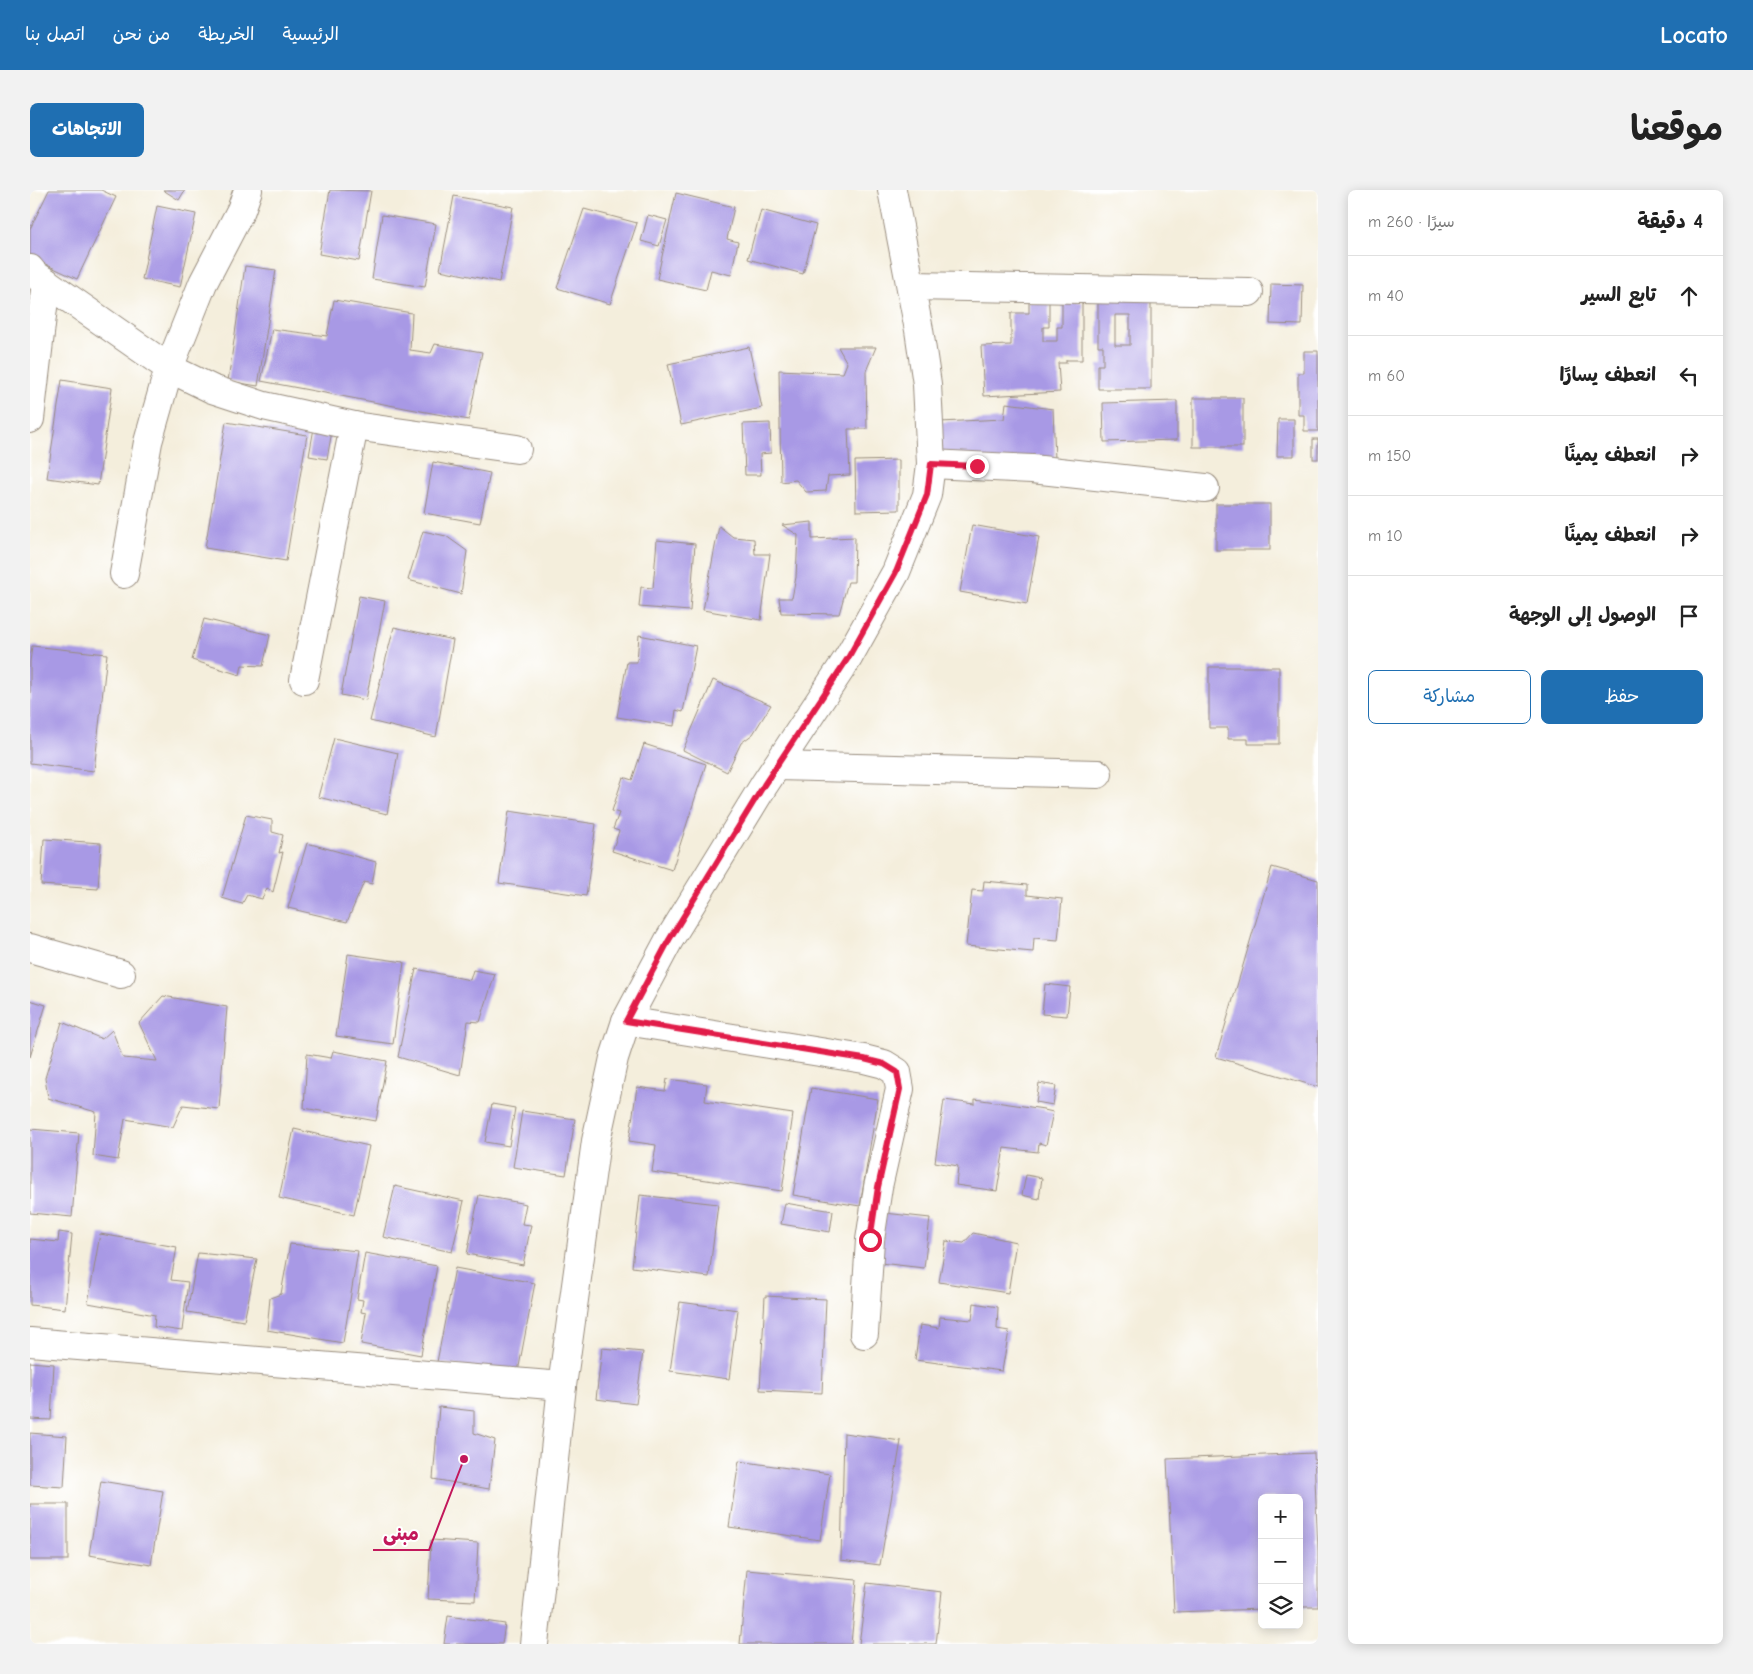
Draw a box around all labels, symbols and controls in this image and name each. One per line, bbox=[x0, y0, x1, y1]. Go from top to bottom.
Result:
text: Locato bbox=[1660, 21, 1728, 49]
text: اتصل بنا bbox=[25, 24, 85, 45]
text: من نحن bbox=[113, 24, 170, 45]
text: الخريطة bbox=[198, 24, 254, 45]
text: الرئيسية bbox=[282, 24, 339, 45]
button: الاتجاهات bbox=[30, 103, 144, 157]
text: موقعنا bbox=[1630, 108, 1723, 149]
text: 4 دقيقة bbox=[1637, 209, 1703, 233]
text: سيرًا · 260 m bbox=[1368, 213, 1455, 231]
icon: ahead bbox=[1675, 282, 1703, 310]
text: تابع السير bbox=[1582, 284, 1656, 306]
text: 40 m bbox=[1368, 287, 1404, 305]
icon: left bbox=[1675, 362, 1703, 390]
text: انعطف يسارًا bbox=[1559, 364, 1656, 386]
text: 60 m bbox=[1368, 367, 1405, 385]
icon: right bbox=[1675, 442, 1703, 470]
text: انعطف يمينًا bbox=[1564, 444, 1656, 466]
text: 150 m bbox=[1368, 447, 1411, 465]
route end bbox=[966, 455, 989, 478]
icon: right bbox=[1675, 522, 1703, 550]
text: انعطف يمينًا bbox=[1564, 524, 1656, 546]
text: 10 m bbox=[1368, 527, 1403, 545]
icon: arrive bbox=[1675, 602, 1703, 630]
text: الوصول إلى الوجهة bbox=[1509, 604, 1656, 626]
button: مشاركة bbox=[1368, 670, 1531, 724]
button: حفظ bbox=[1541, 670, 1703, 724]
route start bbox=[859, 1229, 882, 1252]
map controls bbox=[1258, 1494, 1303, 1629]
button: + bbox=[1258, 1494, 1303, 1539]
callout: مبنى bbox=[373, 1516, 429, 1550]
text: مبنى bbox=[383, 1523, 419, 1546]
button: − bbox=[1258, 1539, 1303, 1584]
button: layers bbox=[1258, 1584, 1303, 1629]

